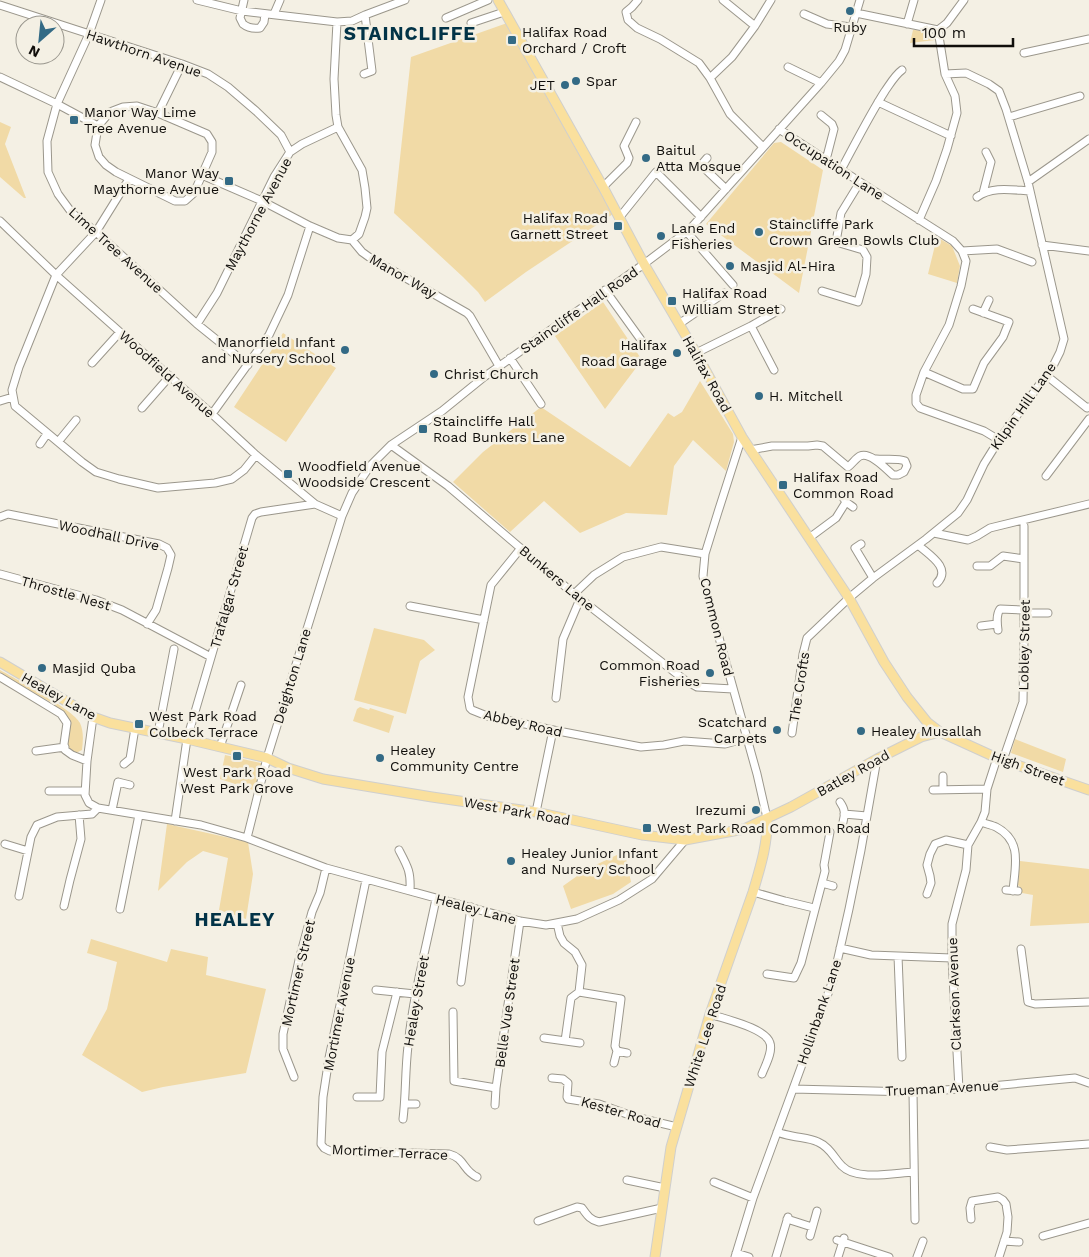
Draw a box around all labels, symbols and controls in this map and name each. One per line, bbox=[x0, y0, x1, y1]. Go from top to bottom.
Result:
marker: Ruby bbox=[844, 5, 856, 17]
north arrow bbox=[15, 15, 65, 65]
scale bar bbox=[914, 15, 1013, 47]
place label: Ruby bbox=[833, 19, 868, 35]
district label: STAINCLIFFE bbox=[344, 22, 476, 45]
place label: Halifax Road Orchard / Croft bbox=[522, 24, 626, 56]
text: 100 m bbox=[922, 24, 966, 42]
street label: Hawthorn Avenue bbox=[84, 26, 204, 80]
marker: Halifax Road Orchard / Croft bbox=[506, 34, 518, 46]
text: N bbox=[26, 42, 42, 61]
place label: Spar bbox=[586, 73, 618, 89]
marker: Spar bbox=[570, 75, 582, 87]
place label: JET bbox=[530, 77, 556, 93]
marker: JET bbox=[559, 79, 571, 91]
place label: Manor Way Lime Tree Avenue bbox=[84, 104, 196, 136]
marker: Manor Way Lime Tree Avenue bbox=[68, 114, 80, 126]
street label: Occupation Lane bbox=[781, 127, 887, 203]
place label: Baitul Atta Mosque bbox=[656, 142, 741, 174]
marker: Baitul Atta Mosque bbox=[640, 152, 652, 164]
street label: Maythorne Avenue bbox=[221, 155, 295, 273]
place label: Manor Way Maythorne Avenue bbox=[93, 165, 220, 197]
marker: Manor Way Maythorne Avenue bbox=[223, 175, 235, 187]
street label: Lime Tree Avenue bbox=[66, 204, 166, 296]
place label: Halifax Road Garnett Street bbox=[510, 210, 608, 242]
place label: Staincliffe Park Crown Green Bowls Club bbox=[769, 216, 939, 248]
marker: Halifax Road Garnett Street bbox=[612, 220, 624, 232]
place label: Lane End Fisheries bbox=[671, 220, 735, 252]
marker: Staincliffe Park Crown Green Bowls Club bbox=[753, 226, 765, 238]
marker: Lane End Fisheries bbox=[655, 230, 667, 242]
street label: Manor Way bbox=[367, 250, 440, 302]
place label: Masjid Al-Hira bbox=[740, 258, 835, 274]
marker: Masjid Al-Hira bbox=[724, 260, 736, 272]
street label: Staincliffe Hall Road bbox=[517, 263, 641, 357]
place label: Halifax Road William Street bbox=[682, 285, 780, 317]
marker: Halifax Road William Street bbox=[666, 295, 678, 307]
street label: Woodfield Avenue bbox=[116, 327, 218, 421]
street label: Halifax Road bbox=[679, 333, 735, 415]
place label: Manorfield Infant and Nursery School bbox=[201, 334, 336, 366]
place label: Halifax Road Garage bbox=[581, 337, 667, 369]
marker: Manorfield Infant and Nursery School bbox=[339, 344, 351, 356]
marker: Halifax Road Garage bbox=[671, 347, 683, 359]
street label: Kilpin Hill Lane bbox=[987, 359, 1059, 453]
place label: Christ Church bbox=[444, 366, 539, 382]
marker: Christ Church bbox=[428, 368, 440, 380]
place label: H. Mitchell bbox=[769, 388, 843, 404]
marker: H. Mitchell bbox=[753, 390, 765, 402]
place label: Staincliffe Hall Road Bunkers Lane bbox=[433, 413, 565, 445]
marker: Staincliffe Hall Road Bunkers Lane bbox=[417, 423, 429, 435]
place label: Woodfield Avenue Woodside Crescent bbox=[298, 458, 430, 490]
marker: Woodfield Avenue Woodside Crescent bbox=[282, 468, 294, 480]
place label: Halifax Road Common Road bbox=[793, 469, 894, 501]
marker: Halifax Road Common Road bbox=[777, 479, 789, 491]
street label: Woodhall Drive bbox=[57, 516, 161, 554]
street label: Bunkers Lane bbox=[516, 542, 598, 614]
street label: Trafalgar Street bbox=[207, 544, 251, 650]
street label: Throstle Nest bbox=[19, 573, 113, 613]
street label: Common Road bbox=[697, 576, 737, 678]
street label: Lobley Street bbox=[1015, 599, 1033, 691]
street label: Deighton Lane bbox=[270, 626, 314, 726]
street label: The Crofts bbox=[786, 651, 812, 723]
place label: Common Road Fisheries bbox=[599, 657, 700, 689]
place label: Masjid Quba bbox=[52, 660, 136, 676]
marker: Masjid Quba bbox=[36, 662, 48, 674]
marker: Common Road Fisheries bbox=[704, 667, 716, 679]
street label: Healey Lane bbox=[19, 669, 99, 723]
street label: Abbey Road bbox=[482, 706, 564, 740]
place label: West Park Road Colbeck Terrace bbox=[149, 708, 258, 740]
place label: Scatchard Carpets bbox=[698, 714, 767, 746]
marker: West Park Road Colbeck Terrace bbox=[133, 718, 145, 730]
place label: Healey Musallah bbox=[871, 723, 982, 739]
marker: Scatchard Carpets bbox=[771, 724, 783, 736]
marker: Healey Musallah bbox=[855, 725, 867, 737]
place label: Healey Community Centre bbox=[390, 742, 519, 774]
street label: Batley Road bbox=[814, 746, 892, 800]
street label: High Street bbox=[989, 747, 1067, 789]
marker: West Park Road West Park Grove bbox=[231, 750, 243, 762]
marker: Healey Community Centre bbox=[374, 752, 386, 764]
place label: West Park Road West Park Grove bbox=[180, 764, 294, 796]
street label: West Park Road bbox=[463, 794, 571, 828]
place label: Irezumi bbox=[695, 802, 746, 818]
marker: Irezumi bbox=[750, 804, 762, 816]
place label: West Park Road Common Road bbox=[657, 820, 870, 836]
marker: West Park Road Common Road bbox=[641, 822, 653, 834]
place label: Healey Junior Infant and Nursery School bbox=[521, 845, 658, 877]
marker: Healey Junior Infant and Nursery School bbox=[505, 855, 517, 867]
street label: Healey Lane bbox=[434, 891, 518, 927]
district label: HEALEY bbox=[195, 908, 275, 931]
street label: Mortimer Street bbox=[278, 918, 318, 1028]
street label: Clarkson Avenue bbox=[944, 937, 964, 1051]
street label: Healey Street bbox=[400, 954, 432, 1048]
street label: Mortimer Avenue bbox=[320, 956, 358, 1072]
street label: Belle Vue Street bbox=[491, 957, 523, 1069]
street label: Hollinbank Lane bbox=[793, 957, 845, 1067]
street label: White Lee Road bbox=[681, 982, 729, 1090]
street label: Trueman Avenue bbox=[885, 1077, 999, 1099]
street label: Kester Road bbox=[579, 1093, 663, 1131]
street label: Mortimer Terrace bbox=[331, 1141, 449, 1163]

